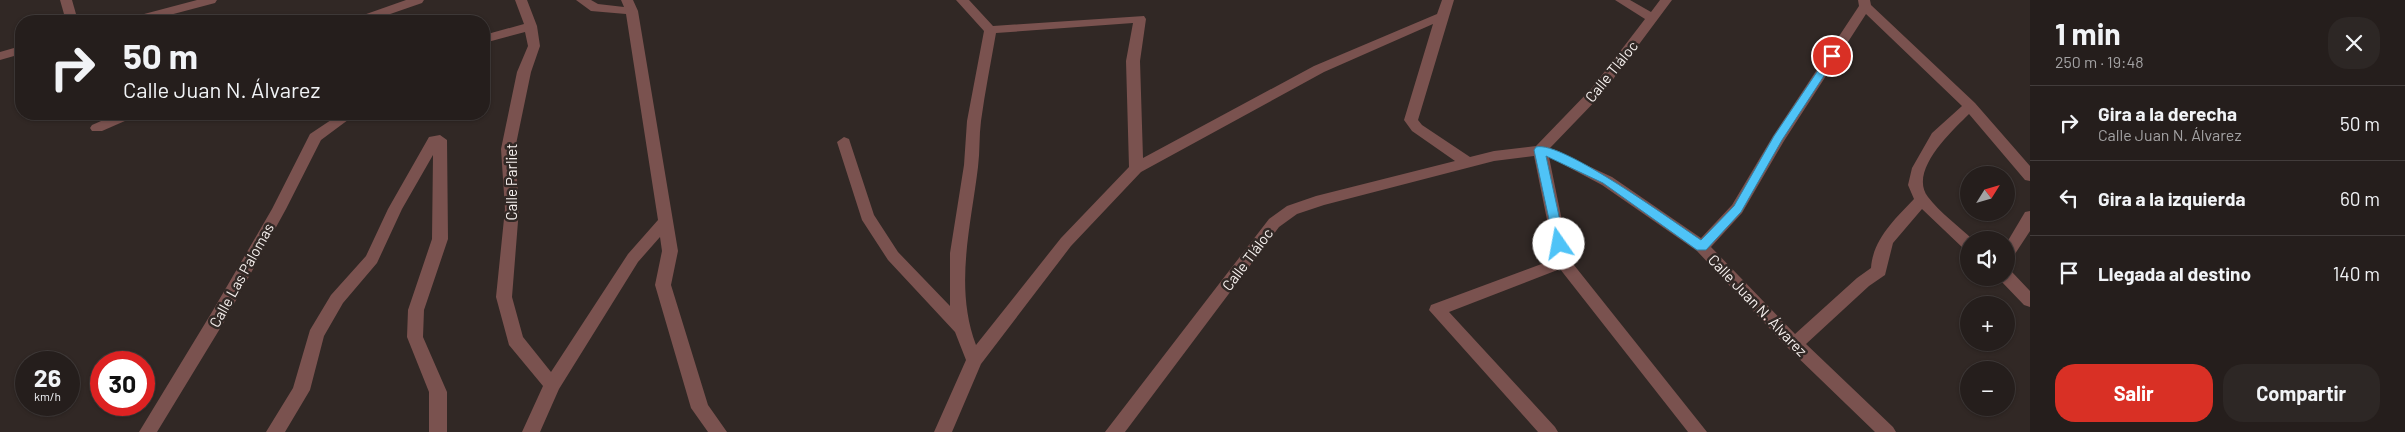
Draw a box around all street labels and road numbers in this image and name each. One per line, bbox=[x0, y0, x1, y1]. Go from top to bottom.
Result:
street label: Calle Tláloc bbox=[1581, 37, 1641, 105]
street label: Calle Parliet bbox=[502, 143, 520, 221]
street label: Calle Las Palomas bbox=[205, 220, 277, 330]
street label: Calle Tláloc bbox=[1218, 224, 1276, 294]
street label: Calle Juan N. Álvarez bbox=[1705, 250, 1811, 360]

